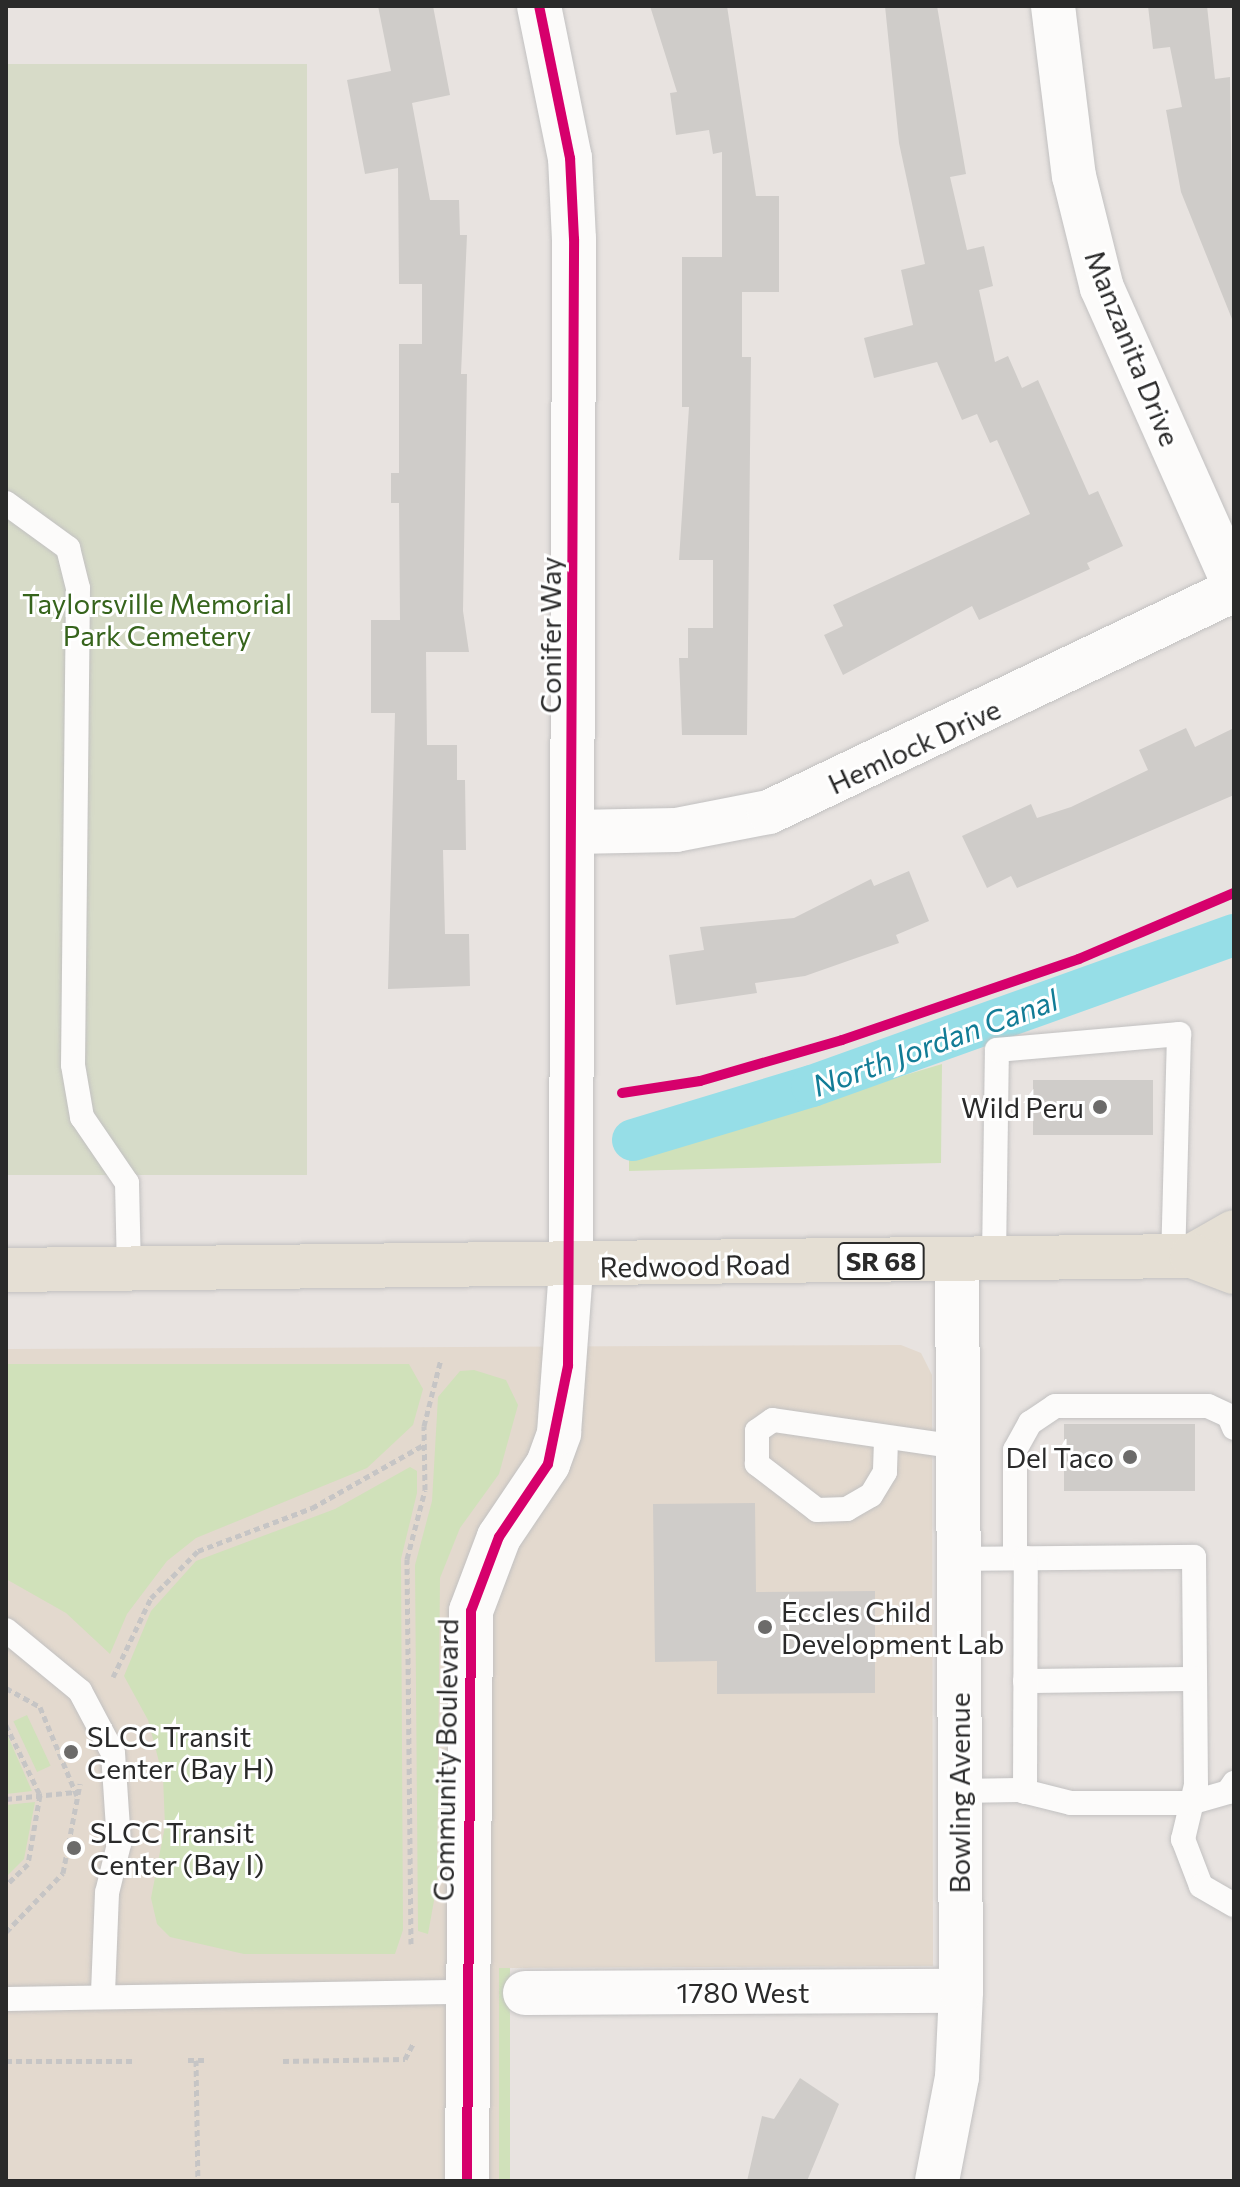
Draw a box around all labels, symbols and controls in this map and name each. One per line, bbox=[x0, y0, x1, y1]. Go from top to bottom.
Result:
street label: Manzanita Drive bbox=[1078, 245, 1188, 451]
street label: Conifer Way bbox=[533, 557, 567, 713]
park label: Taylorsville Memorial Park Cemetery bbox=[22, 586, 292, 652]
street label: Hemlock Drive bbox=[823, 691, 1005, 801]
water label: North Jordan Canal bbox=[807, 981, 1063, 1103]
place label: Wild Peru bbox=[961, 1090, 1084, 1124]
marker: Wild Peru bbox=[1091, 1098, 1109, 1116]
road number: SR 68 bbox=[837, 1239, 925, 1283]
street label: Redwood Road bbox=[599, 1247, 791, 1283]
place label: Del Taco bbox=[1005, 1440, 1114, 1474]
marker: Del Taco bbox=[1121, 1448, 1139, 1466]
place label: Eccles Child Development Lab bbox=[781, 1594, 1004, 1660]
street label: Community Boulevard bbox=[426, 1618, 464, 1902]
marker: Eccles Child Development Lab bbox=[756, 1618, 774, 1636]
street label: Bowling Avenue bbox=[942, 1693, 976, 1893]
place label: SLCC Transit Center (Bay H) bbox=[87, 1719, 274, 1785]
marker: SLCC Transit Center (Bay H) bbox=[62, 1743, 80, 1761]
place label: SLCC Transit Center (Bay I) bbox=[90, 1815, 264, 1881]
marker: SLCC Transit Center (Bay I) bbox=[65, 1839, 83, 1857]
street label: 1780 West bbox=[677, 1975, 809, 2009]

